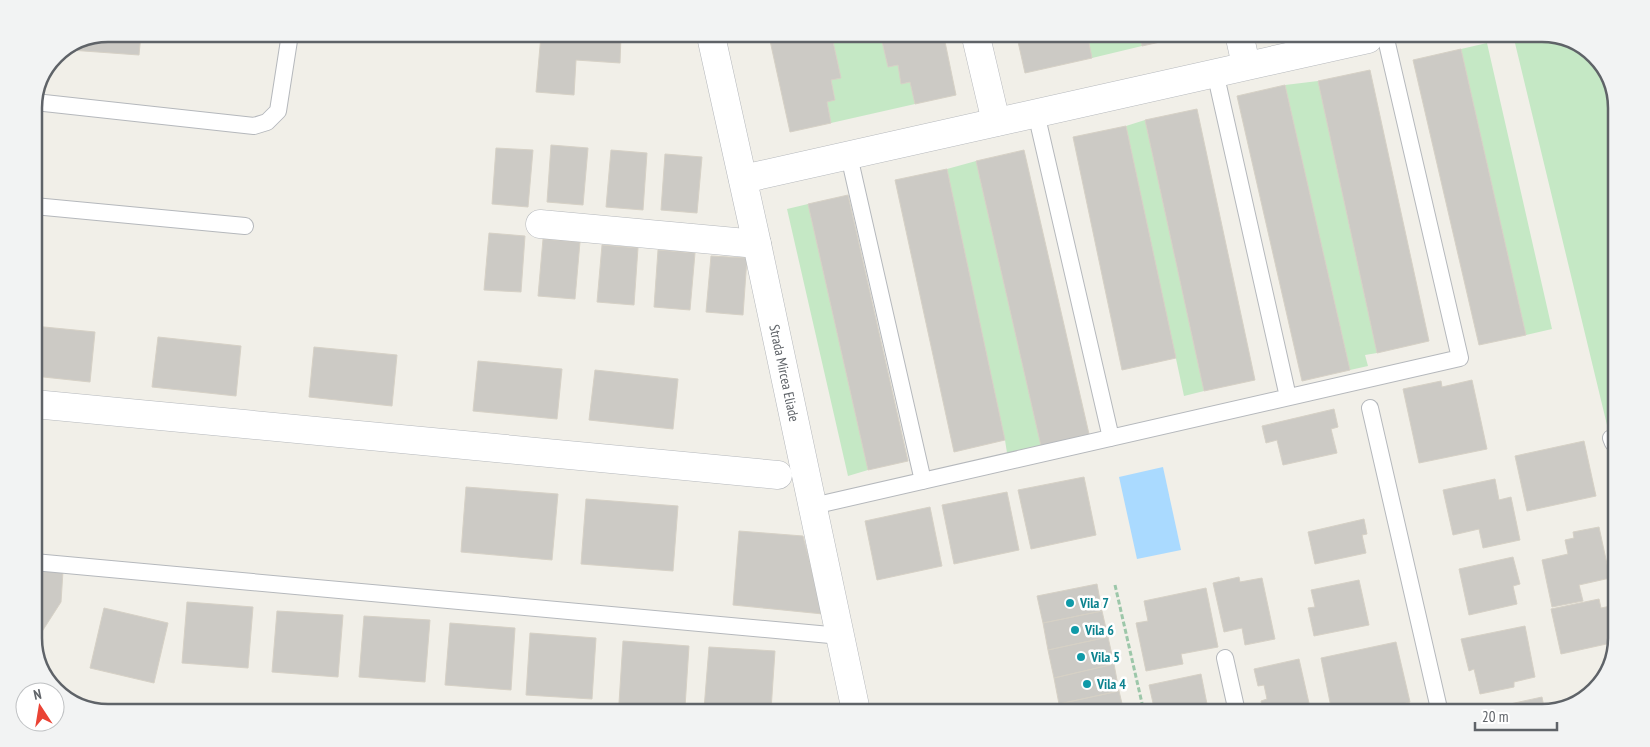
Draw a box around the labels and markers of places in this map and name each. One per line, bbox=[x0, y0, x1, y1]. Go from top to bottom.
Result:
place label: Vila 7 bbox=[1079, 594, 1109, 612]
marker: Vila 7 bbox=[1064, 597, 1076, 609]
place label: Vila 6 bbox=[1084, 621, 1114, 639]
marker: Vila 6 bbox=[1069, 624, 1081, 636]
place label: Vila 5 bbox=[1090, 648, 1120, 666]
marker: Vila 5 bbox=[1075, 651, 1087, 663]
place label: Vila 4 bbox=[1096, 675, 1126, 693]
marker: Vila 4 bbox=[1081, 678, 1093, 690]

